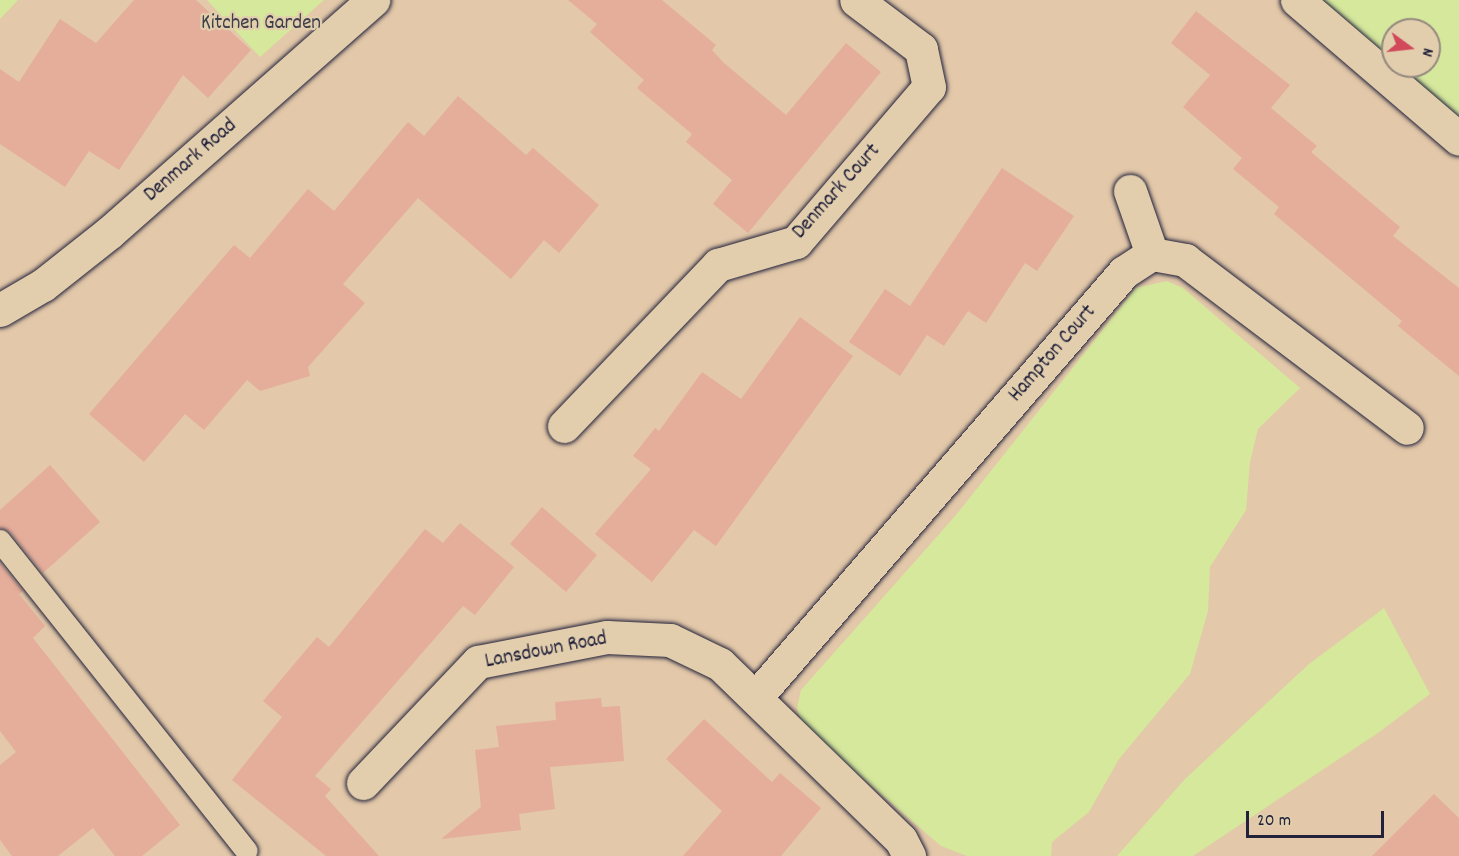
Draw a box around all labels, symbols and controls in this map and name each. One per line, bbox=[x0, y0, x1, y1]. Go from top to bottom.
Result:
park label: Kitchen Garden bbox=[201, 11, 321, 37]
north arrow bbox=[1381, 18, 1441, 78]
text: N bbox=[1415, 45, 1439, 59]
street label: Denmark Road bbox=[140, 114, 242, 208]
street label: Denmark Court bbox=[788, 139, 886, 245]
street label: Hampton Court bbox=[1004, 300, 1102, 408]
street label: Lansdown Road bbox=[483, 627, 609, 675]
scale bar bbox=[1249, 799, 1387, 837]
text: 20 m bbox=[1257, 809, 1291, 834]

